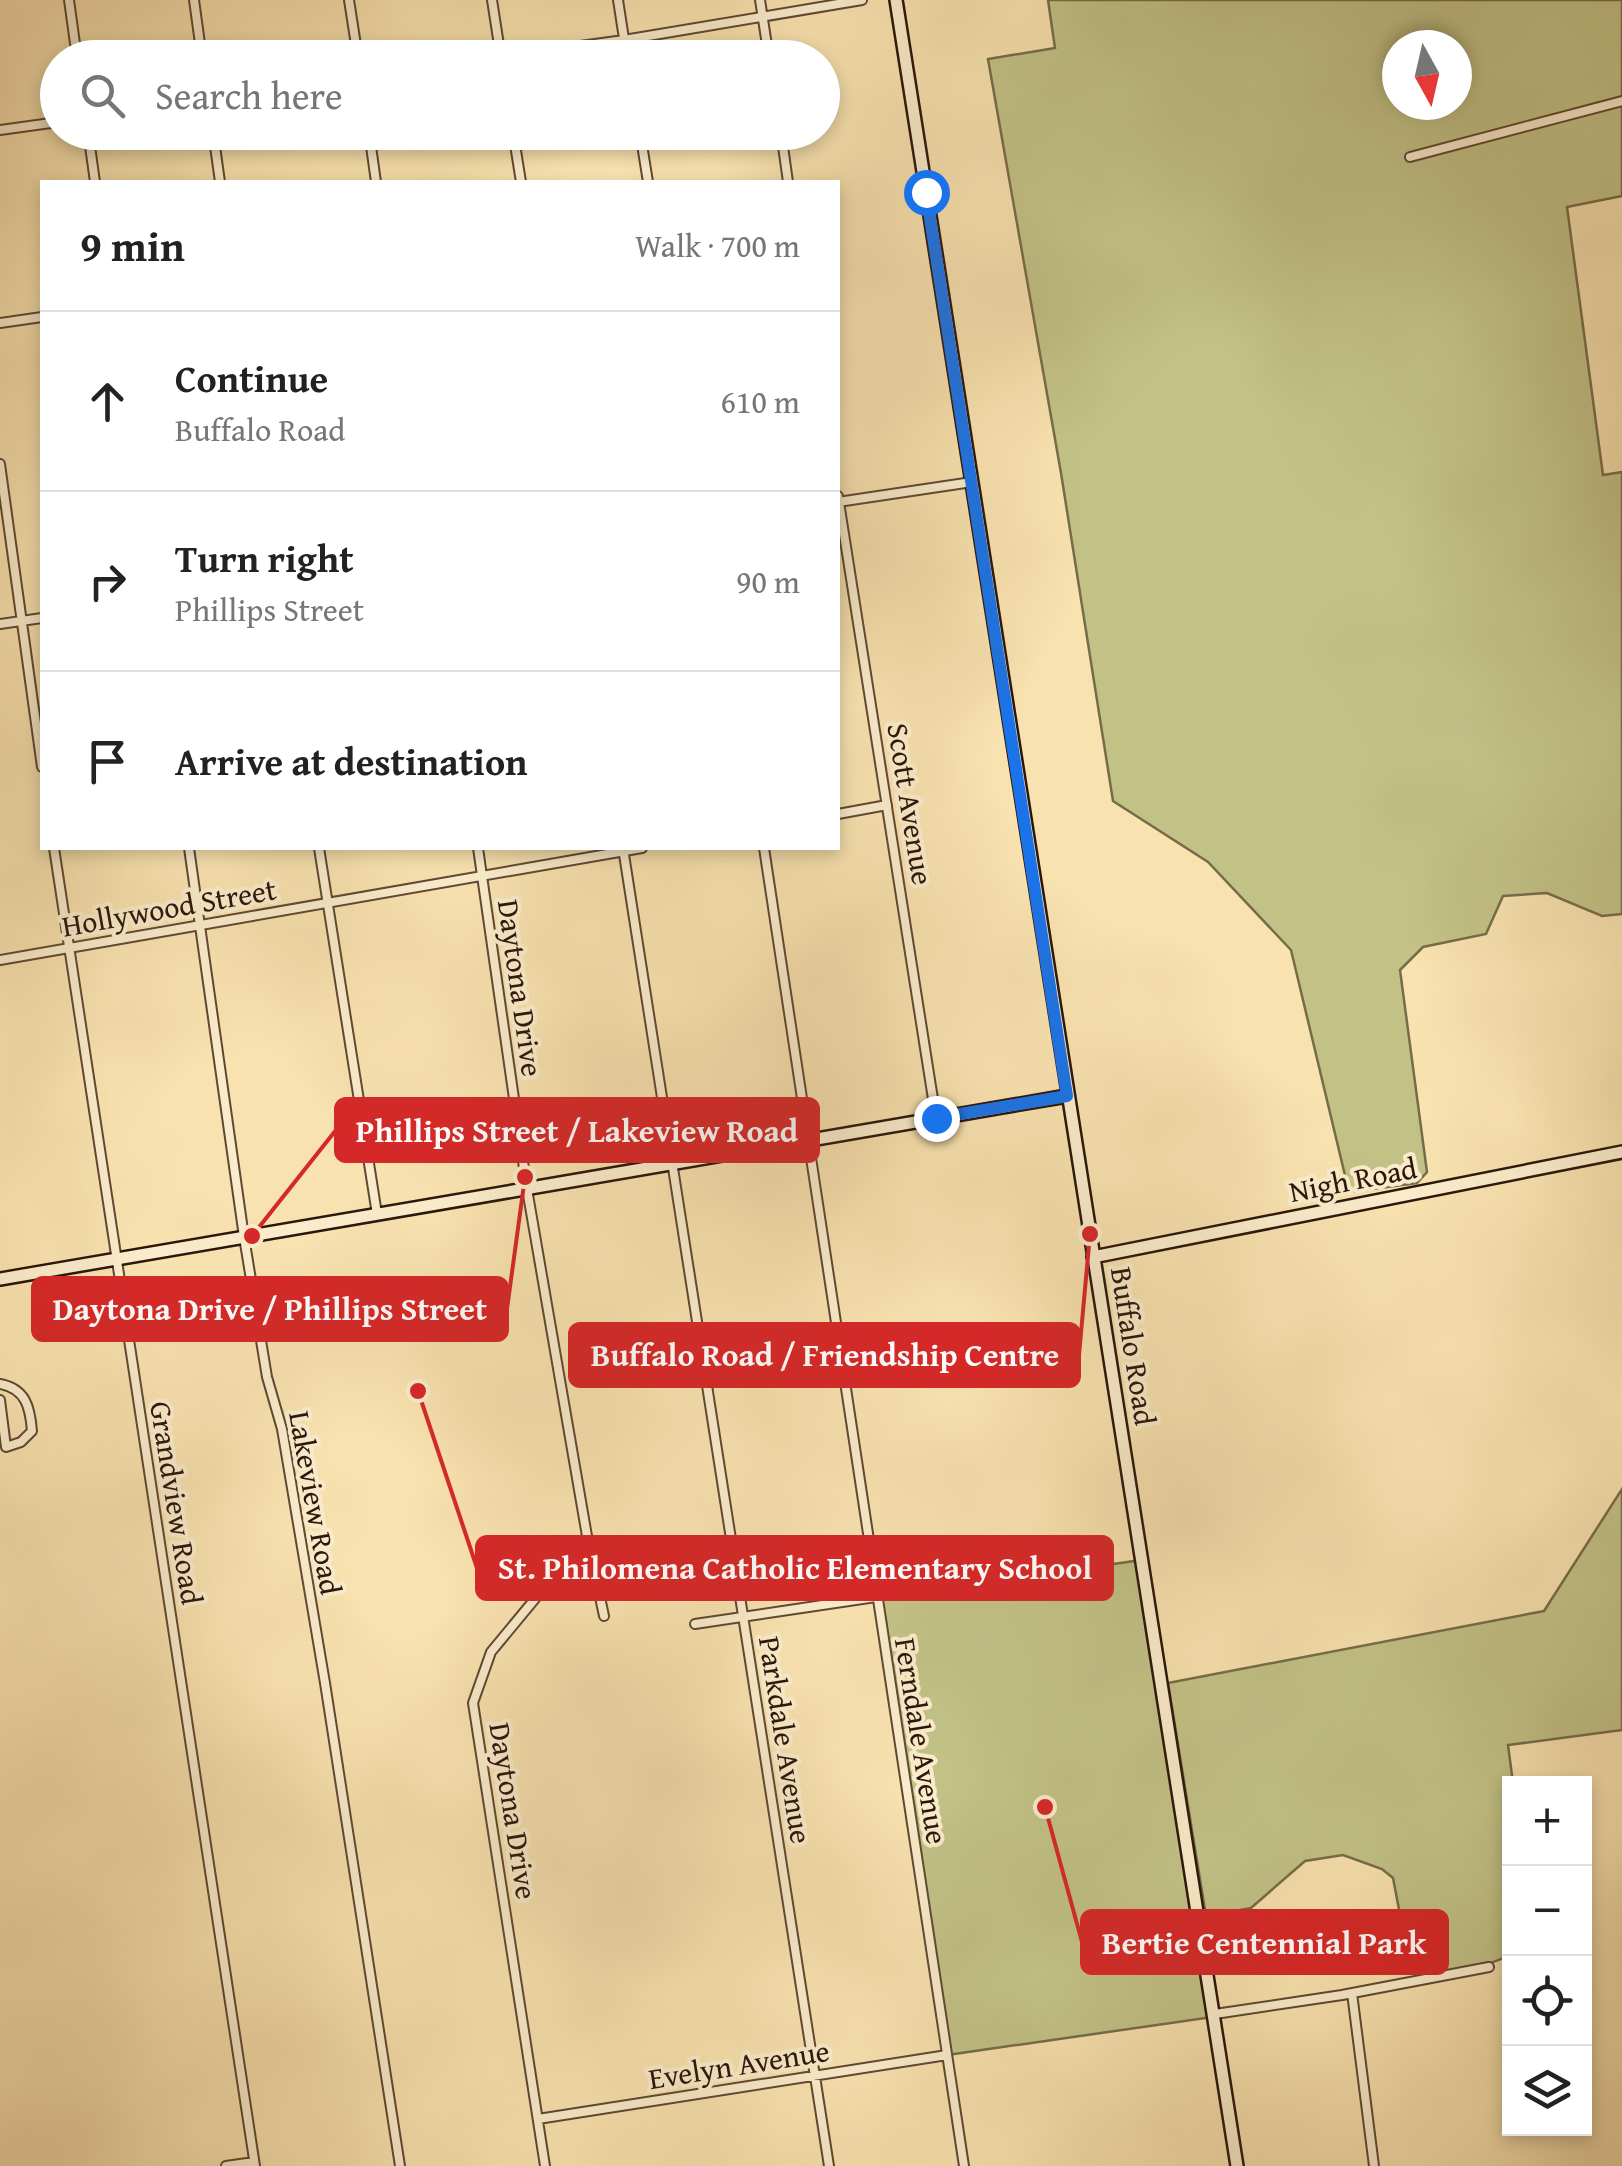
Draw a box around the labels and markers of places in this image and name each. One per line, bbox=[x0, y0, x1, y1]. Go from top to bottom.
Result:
callout: Phillips Street / Lakeview Road bbox=[336, 1099, 818, 1161]
callout: Daytona Drive / Phillips Street bbox=[33, 1278, 507, 1340]
callout: Buffalo Road / Friendship Centre bbox=[570, 1324, 1079, 1386]
callout: St. Philomena Catholic Elementary School bbox=[477, 1537, 1112, 1599]
callout: Bertie Centennial Park bbox=[1082, 1911, 1447, 1973]

